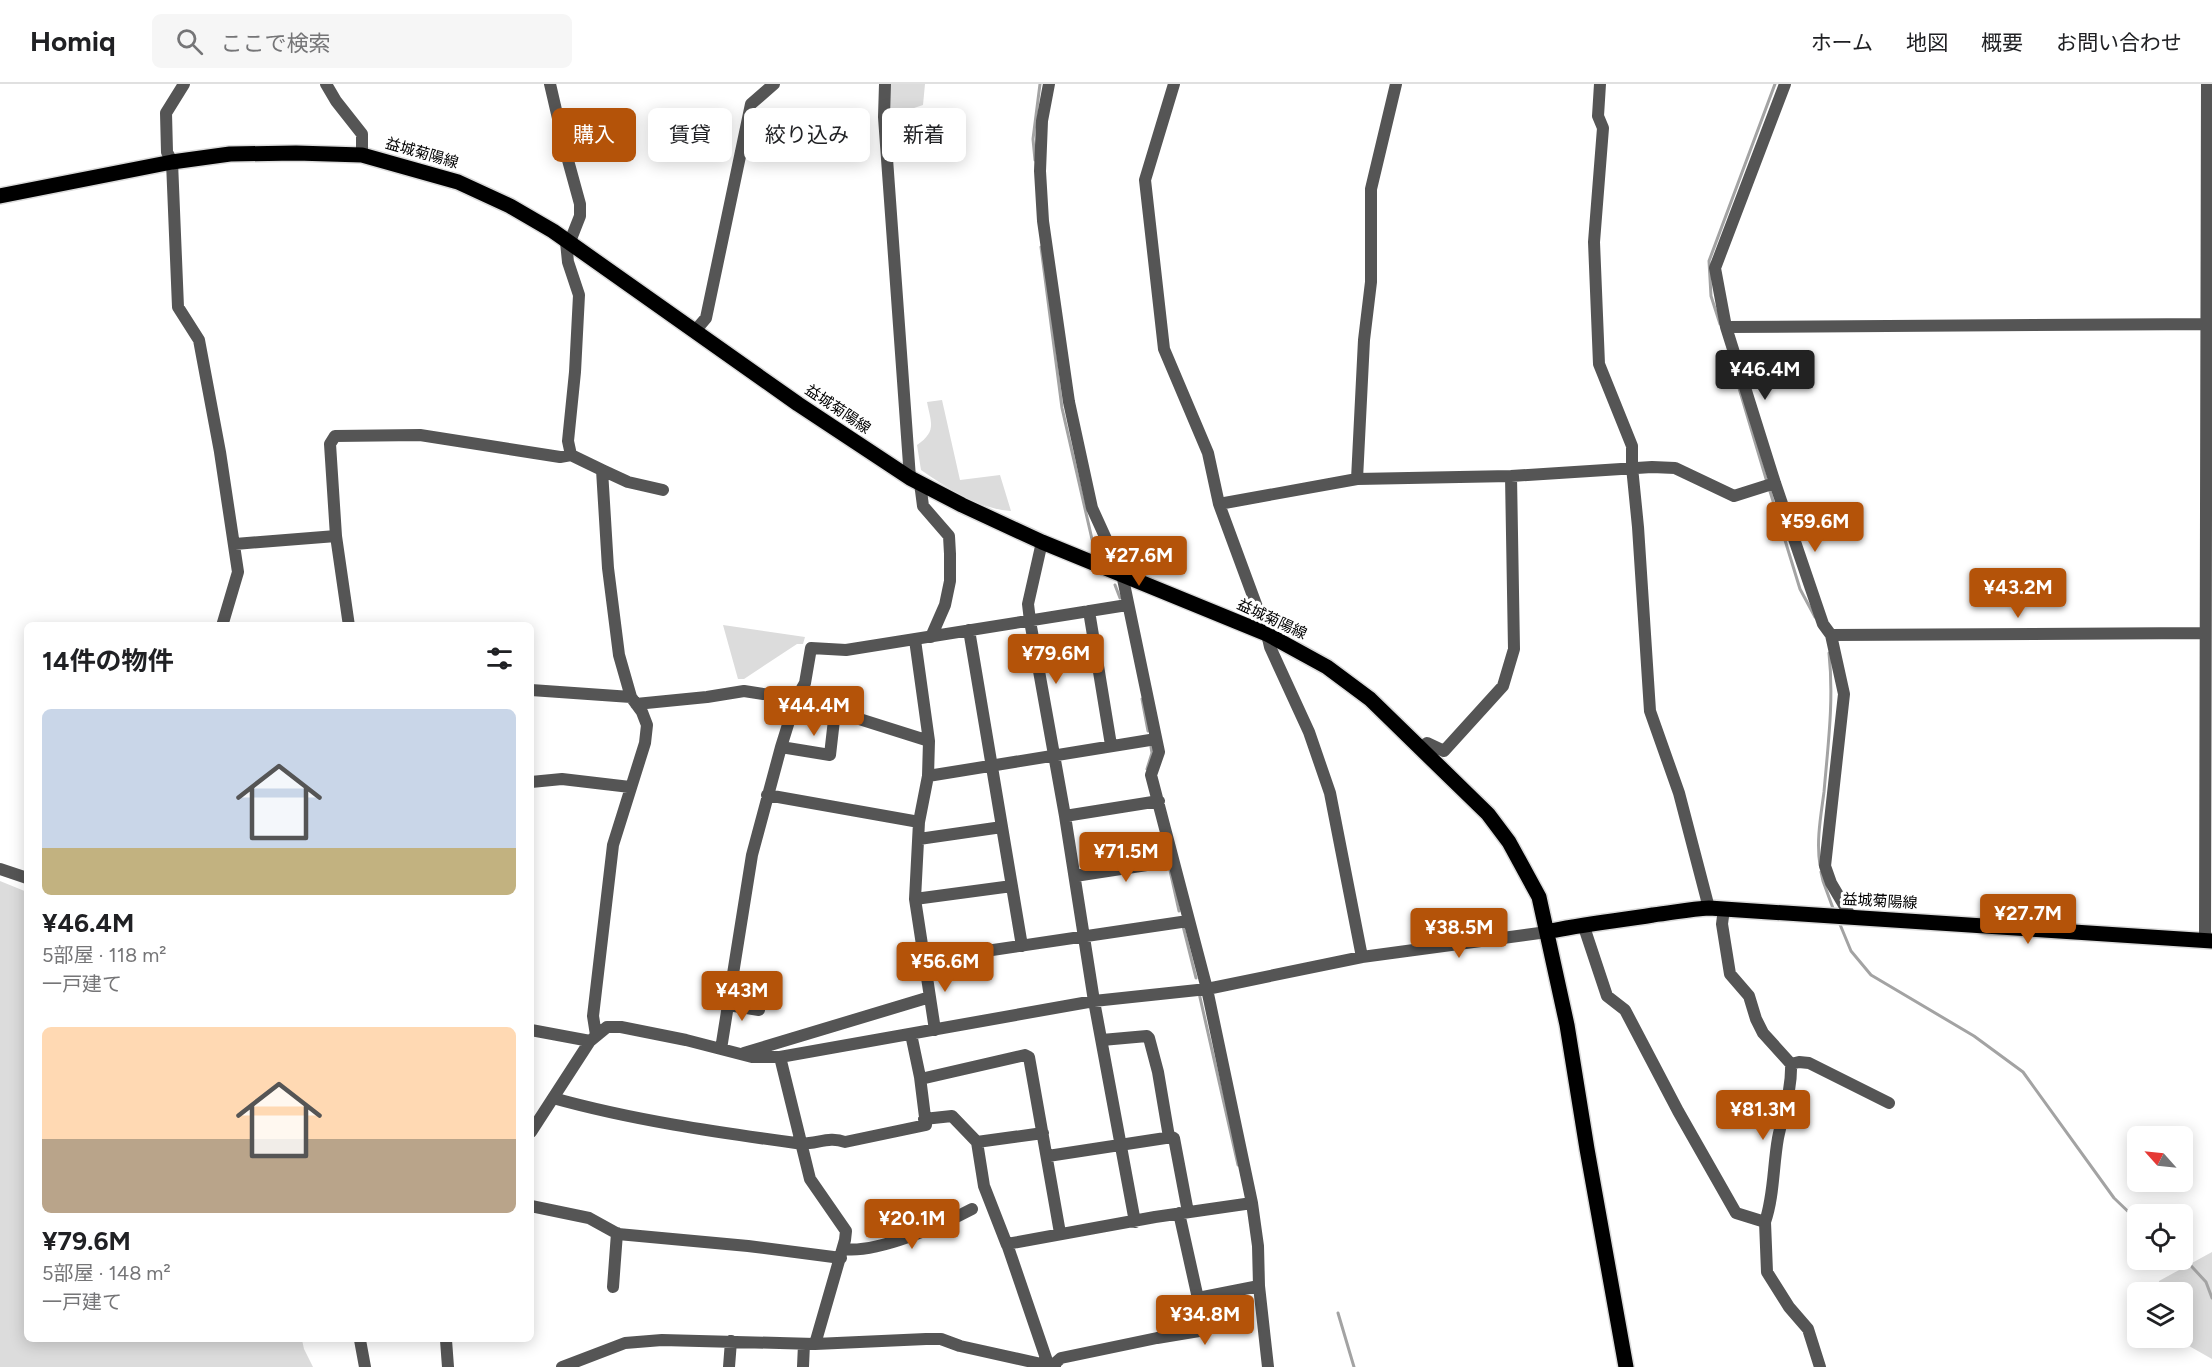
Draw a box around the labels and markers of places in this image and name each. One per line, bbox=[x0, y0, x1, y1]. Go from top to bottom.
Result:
pin: ¥46.4M bbox=[1716, 350, 1814, 401]
pin: ¥59.6M bbox=[1766, 502, 1864, 553]
pin: ¥27.6M bbox=[1090, 536, 1188, 587]
pin: ¥43.2M bbox=[1969, 568, 2067, 619]
pin: ¥79.6M bbox=[1007, 634, 1105, 685]
pin: ¥44.4M bbox=[765, 686, 863, 737]
pin: ¥71.5M bbox=[1077, 832, 1175, 883]
pin: ¥27.7M bbox=[1979, 894, 2077, 945]
pin: ¥38.5M bbox=[1410, 908, 1508, 959]
pin: ¥56.6M bbox=[896, 942, 994, 993]
pin: ¥43M bbox=[706, 971, 778, 1022]
pin: ¥81.3M bbox=[1714, 1090, 1812, 1141]
pin: ¥20.1M bbox=[863, 1199, 961, 1250]
pin: ¥34.8M bbox=[1156, 1295, 1254, 1346]

